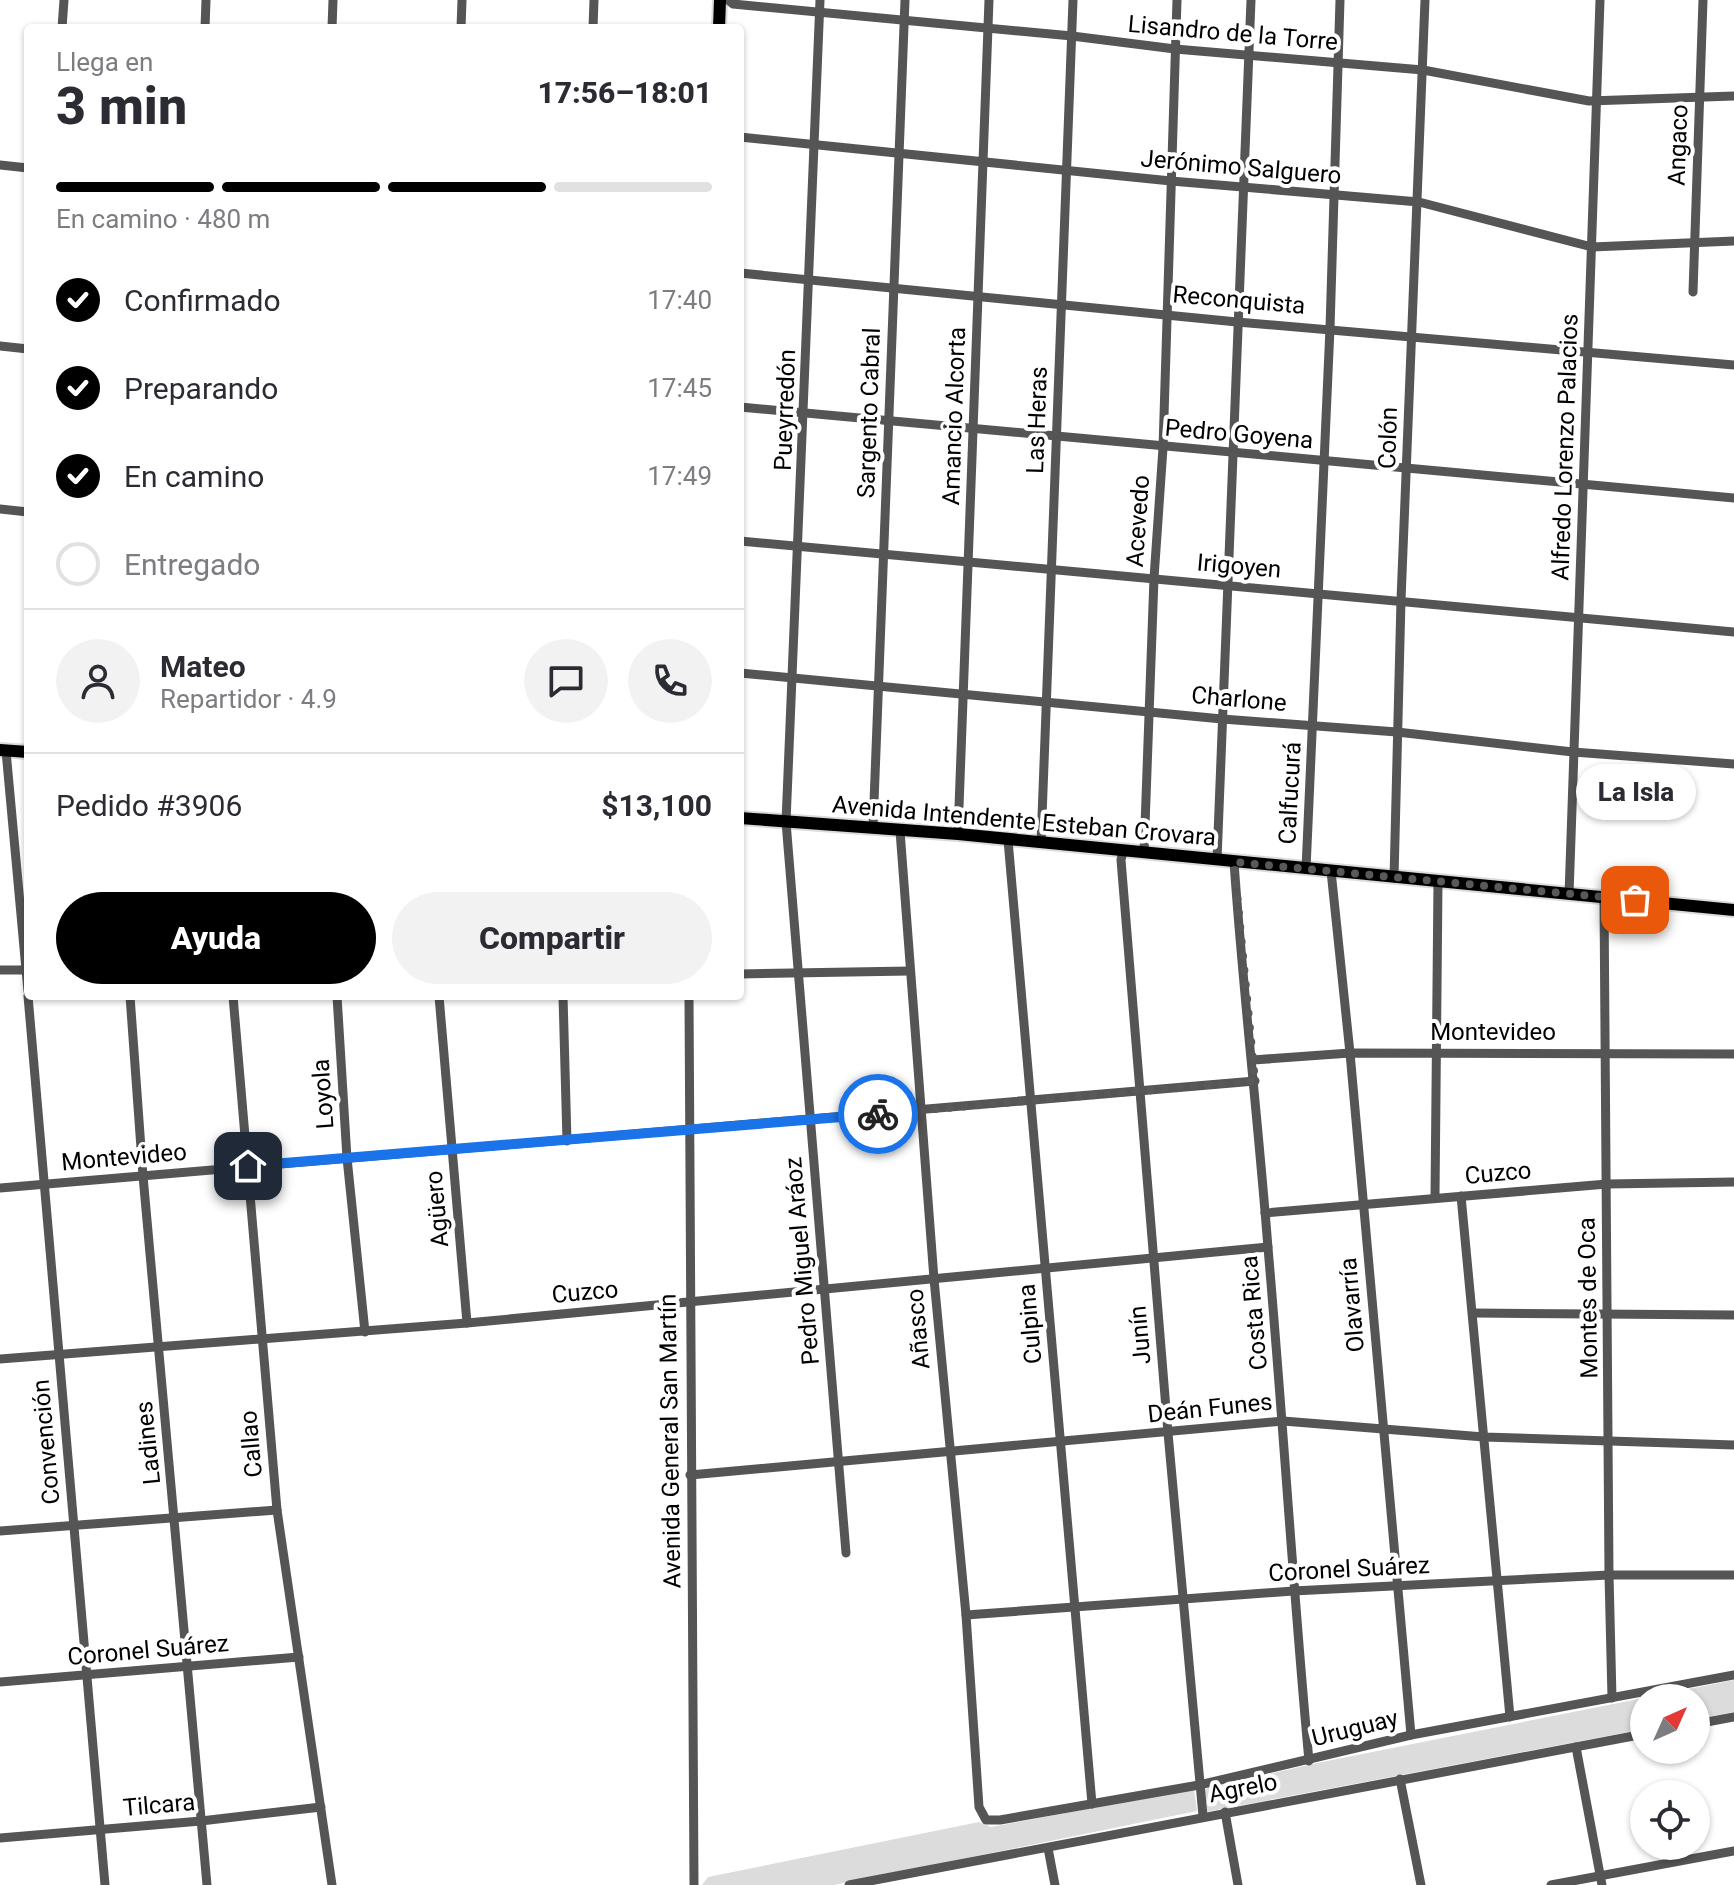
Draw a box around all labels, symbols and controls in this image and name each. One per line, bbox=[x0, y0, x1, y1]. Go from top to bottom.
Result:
street label: Lisandro de la Torre bbox=[1127, 10, 1339, 56]
text: Llega en bbox=[56, 47, 153, 77]
text: 17:56–18:01 bbox=[537, 75, 712, 110]
text: 3 min bbox=[56, 76, 187, 137]
street label: Angaco bbox=[1663, 104, 1693, 186]
street label: Jerónimo Salguero bbox=[1139, 144, 1343, 190]
text: En camino · 480 m bbox=[56, 204, 270, 234]
icon: check bbox=[56, 278, 100, 322]
street label: Reconquista bbox=[1172, 280, 1306, 320]
text: Confirmado bbox=[124, 283, 281, 318]
text: 17:40 bbox=[647, 285, 712, 315]
street label: Alfredo Lorenzo Palacios bbox=[1546, 313, 1584, 581]
street label: Amancio Alcorta bbox=[937, 326, 971, 506]
street label: Sargento Cabral bbox=[852, 327, 886, 499]
street label: Pueyrredón bbox=[769, 349, 801, 471]
icon: check bbox=[56, 366, 100, 410]
street label: Las Heras bbox=[1021, 366, 1053, 474]
text: Preparando bbox=[124, 371, 278, 406]
text: 17:45 bbox=[647, 373, 712, 403]
street label: Colón bbox=[1373, 406, 1403, 470]
street label: Pedro Goyena bbox=[1164, 414, 1314, 454]
icon: check bbox=[56, 454, 100, 498]
text: En camino bbox=[124, 459, 264, 494]
text: 17:49 bbox=[647, 461, 712, 491]
street label: Acevedo bbox=[1121, 474, 1155, 568]
text: Entregado bbox=[124, 547, 260, 582]
street label: Irigoyen bbox=[1196, 548, 1282, 584]
button: person bbox=[56, 639, 140, 723]
button: chat bbox=[524, 639, 608, 723]
button: phone bbox=[628, 639, 712, 723]
text: Mateo bbox=[160, 649, 246, 684]
street label: Charlone bbox=[1190, 681, 1288, 717]
text: Repartidor · 4.9 bbox=[160, 684, 337, 714]
street label: Calfucurá bbox=[1273, 741, 1307, 845]
callout: La Isla bbox=[1575, 764, 1695, 820]
text: La Isla bbox=[1598, 777, 1674, 807]
text: Pedido #3906 bbox=[56, 788, 242, 823]
text: $13,100 bbox=[601, 788, 712, 823]
street label: Avenida Intendente Esteban Crovara bbox=[831, 790, 1217, 852]
pin bbox=[1601, 866, 1669, 934]
icon: bag bbox=[1613, 878, 1657, 922]
button: Ayuda bbox=[56, 892, 376, 984]
button: Compartir bbox=[392, 892, 712, 984]
street label: Montevideo bbox=[1430, 1018, 1556, 1046]
street label: Loyola bbox=[307, 1058, 339, 1130]
courier bbox=[838, 1074, 918, 1154]
icon: bike bbox=[856, 1092, 900, 1136]
pin bbox=[214, 1132, 282, 1200]
street label: Montevideo bbox=[60, 1138, 188, 1176]
icon: home bbox=[226, 1144, 270, 1188]
street label: Pedro Miguel Aráoz bbox=[779, 1156, 825, 1366]
street label: Cuzco bbox=[1463, 1156, 1533, 1190]
street label: Agüero bbox=[420, 1170, 454, 1248]
street label: Montes de Oca bbox=[1573, 1217, 1603, 1379]
street label: Costa Rica bbox=[1235, 1255, 1273, 1371]
street label: Olavarría bbox=[1334, 1256, 1370, 1354]
street label: Cuzco bbox=[550, 1275, 620, 1309]
street label: Culpina bbox=[1013, 1283, 1047, 1365]
street label: Añasco bbox=[901, 1288, 935, 1370]
street label: Avenida General San Martín bbox=[653, 1293, 687, 1589]
street label: Junín bbox=[1123, 1304, 1157, 1366]
street label: Convención bbox=[27, 1378, 65, 1506]
street label: Deán Funes bbox=[1146, 1388, 1274, 1428]
street label: Ladines bbox=[130, 1400, 166, 1486]
street label: Callao bbox=[234, 1409, 268, 1479]
street label: Coronel Suárez bbox=[1268, 1551, 1431, 1587]
street label: Coronel Suárez bbox=[66, 1629, 230, 1671]
north arrow bbox=[1630, 1684, 1710, 1764]
map controls bbox=[1630, 1684, 1710, 1860]
street label: Uruguay bbox=[1309, 1704, 1402, 1752]
street label: Agrelo bbox=[1206, 1768, 1280, 1808]
button: locate bbox=[1630, 1780, 1710, 1860]
street label: Tilcara bbox=[122, 1788, 196, 1822]

